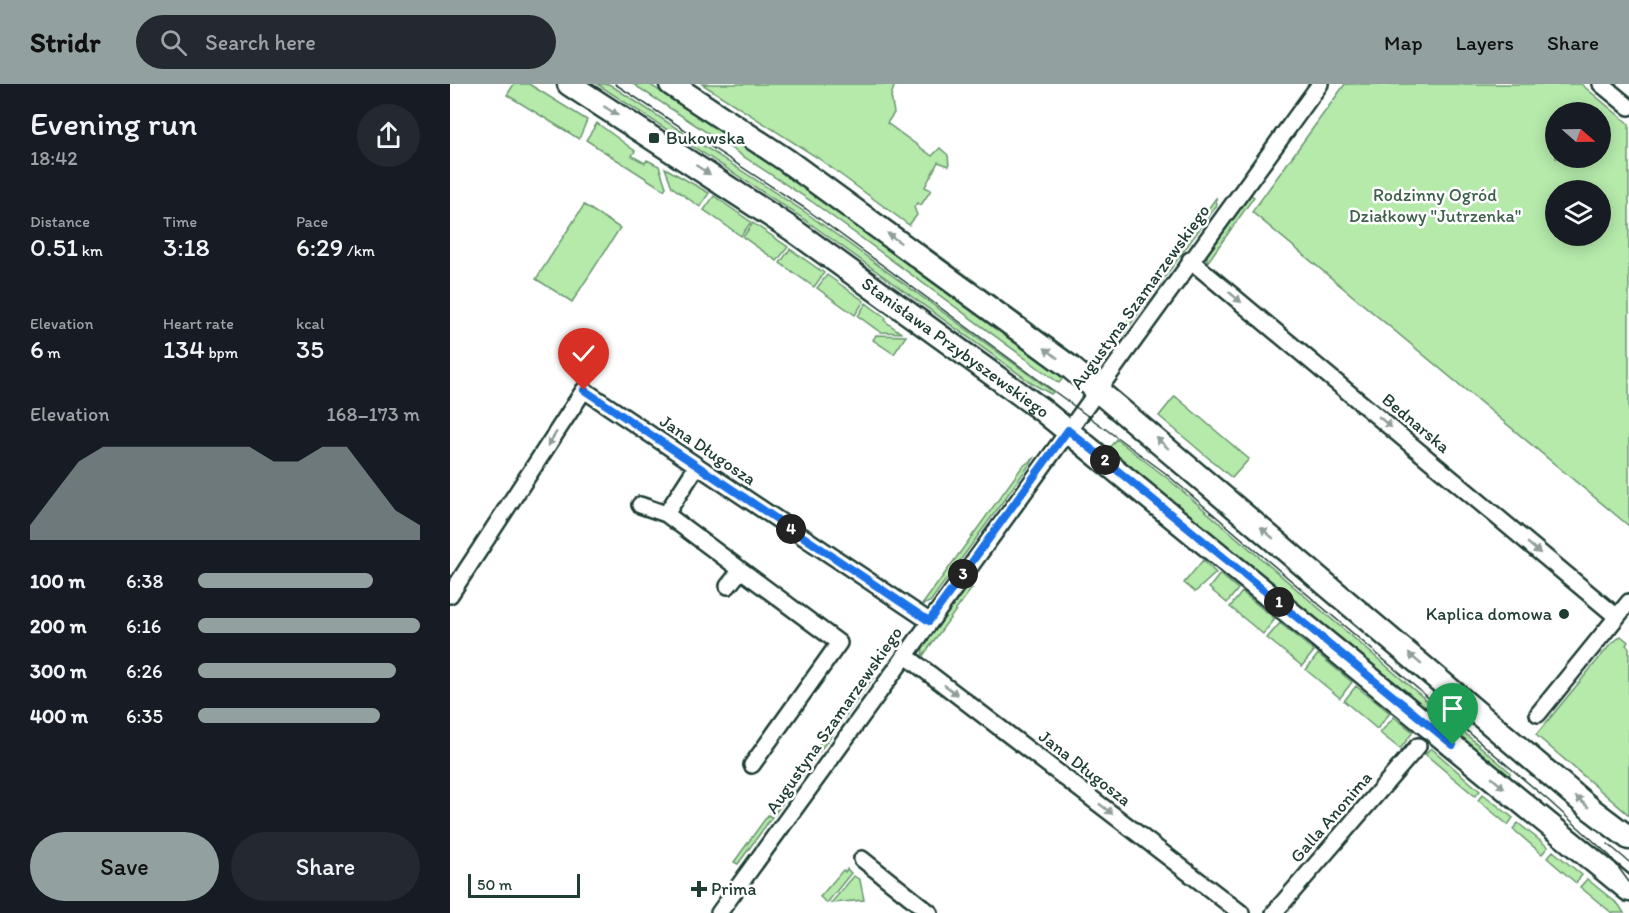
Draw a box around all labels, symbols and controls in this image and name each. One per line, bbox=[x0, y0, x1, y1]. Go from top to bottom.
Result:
search box bbox=[136, 15, 556, 69]
text: Stridr bbox=[30, 25, 100, 59]
icon: search bbox=[157, 26, 190, 59]
text: Search here bbox=[205, 29, 316, 56]
text: Map bbox=[1384, 30, 1423, 55]
text: Layers bbox=[1456, 30, 1514, 55]
text: Share bbox=[1547, 30, 1599, 55]
north arrow bbox=[1545, 102, 1611, 168]
map controls bbox=[1545, 102, 1611, 246]
text: Evening run bbox=[30, 104, 197, 143]
button: share bbox=[357, 104, 420, 167]
one-way arrow bbox=[603, 105, 619, 116]
place label: Bukowska bbox=[666, 127, 746, 149]
marker: Bukowska bbox=[647, 131, 661, 145]
text: 18:42 bbox=[30, 146, 78, 170]
one-way arrow bbox=[695, 164, 711, 175]
button: layers bbox=[1545, 180, 1611, 246]
park label: Rodzinny Ogród Działkowy "Jutrzenka" bbox=[1349, 184, 1521, 227]
street label: Augustyna Szamarzewskiego bbox=[1065, 200, 1215, 394]
text: Distance bbox=[30, 212, 90, 231]
text: Time bbox=[163, 212, 197, 231]
text: Pace bbox=[296, 212, 328, 231]
text: 0.51 bbox=[30, 231, 78, 263]
text: 3:18 bbox=[163, 231, 210, 263]
text: 6:29 bbox=[296, 231, 343, 263]
one-way arrow bbox=[886, 232, 902, 244]
text: km bbox=[78, 241, 103, 260]
text: /km bbox=[343, 241, 375, 260]
street label: Stanisława Przybyszewskiego bbox=[857, 272, 1054, 423]
one-way arrow bbox=[1227, 290, 1242, 303]
text: Elevation bbox=[30, 314, 94, 333]
text: Heart rate bbox=[163, 314, 234, 333]
text: kcal bbox=[296, 314, 324, 333]
pin bbox=[558, 328, 609, 390]
text: 6 bbox=[30, 333, 44, 365]
text: 134 bbox=[163, 333, 205, 365]
text: 35 bbox=[296, 333, 324, 365]
icon: check bbox=[567, 337, 600, 370]
text: m bbox=[44, 343, 61, 362]
text: bpm bbox=[205, 343, 238, 362]
one-way arrow bbox=[1043, 347, 1059, 359]
street label: Bednarska bbox=[1377, 388, 1455, 458]
text: Elevation bbox=[30, 402, 109, 426]
text: 168–173 m bbox=[327, 402, 420, 426]
street label: Jana Długosza bbox=[656, 410, 760, 490]
one-way arrow bbox=[1377, 416, 1393, 429]
one-way arrow bbox=[547, 431, 558, 448]
one-way arrow bbox=[1154, 437, 1170, 450]
pin: 2 bbox=[1090, 445, 1120, 475]
text: 2 bbox=[1101, 450, 1109, 469]
pin: 4 bbox=[776, 514, 806, 544]
text: 4 bbox=[786, 519, 796, 538]
one-way arrow bbox=[1260, 527, 1275, 540]
one-way arrow bbox=[1526, 541, 1541, 554]
pin: 3 bbox=[948, 559, 978, 589]
text: 3 bbox=[959, 564, 967, 583]
text: 100 m bbox=[30, 569, 85, 593]
text: 6:38 bbox=[126, 569, 163, 593]
pin: 1 bbox=[1264, 587, 1294, 617]
text: 1 bbox=[1275, 592, 1283, 611]
place label: Kaplica domowa bbox=[1426, 603, 1553, 625]
marker: Kaplica domowa bbox=[1557, 607, 1571, 621]
text: 200 m bbox=[30, 614, 86, 638]
text: 6:16 bbox=[126, 614, 161, 638]
street label: Augustyna Szamarzewskiego bbox=[761, 622, 907, 818]
one-way arrow bbox=[1407, 653, 1423, 666]
text: 300 m bbox=[30, 659, 87, 683]
text: 6:26 bbox=[126, 659, 163, 683]
pin bbox=[1427, 683, 1478, 745]
one-way arrow bbox=[943, 684, 959, 697]
icon: arrive bbox=[1436, 692, 1469, 725]
text: 400 m bbox=[30, 704, 88, 728]
text: 6:35 bbox=[126, 704, 163, 728]
street label: Jana Długosza bbox=[1034, 725, 1136, 811]
street label: Galla Anonima bbox=[1285, 767, 1377, 867]
one-way arrow bbox=[1490, 777, 1506, 790]
one-way arrow bbox=[1575, 796, 1590, 809]
one-way arrow bbox=[1098, 802, 1114, 815]
button: Save bbox=[30, 832, 219, 901]
button: Share bbox=[231, 832, 420, 901]
scale bar bbox=[468, 871, 580, 898]
text: 50 m bbox=[477, 875, 512, 894]
place label: Prima bbox=[711, 878, 757, 900]
marker: Prima bbox=[692, 882, 706, 896]

